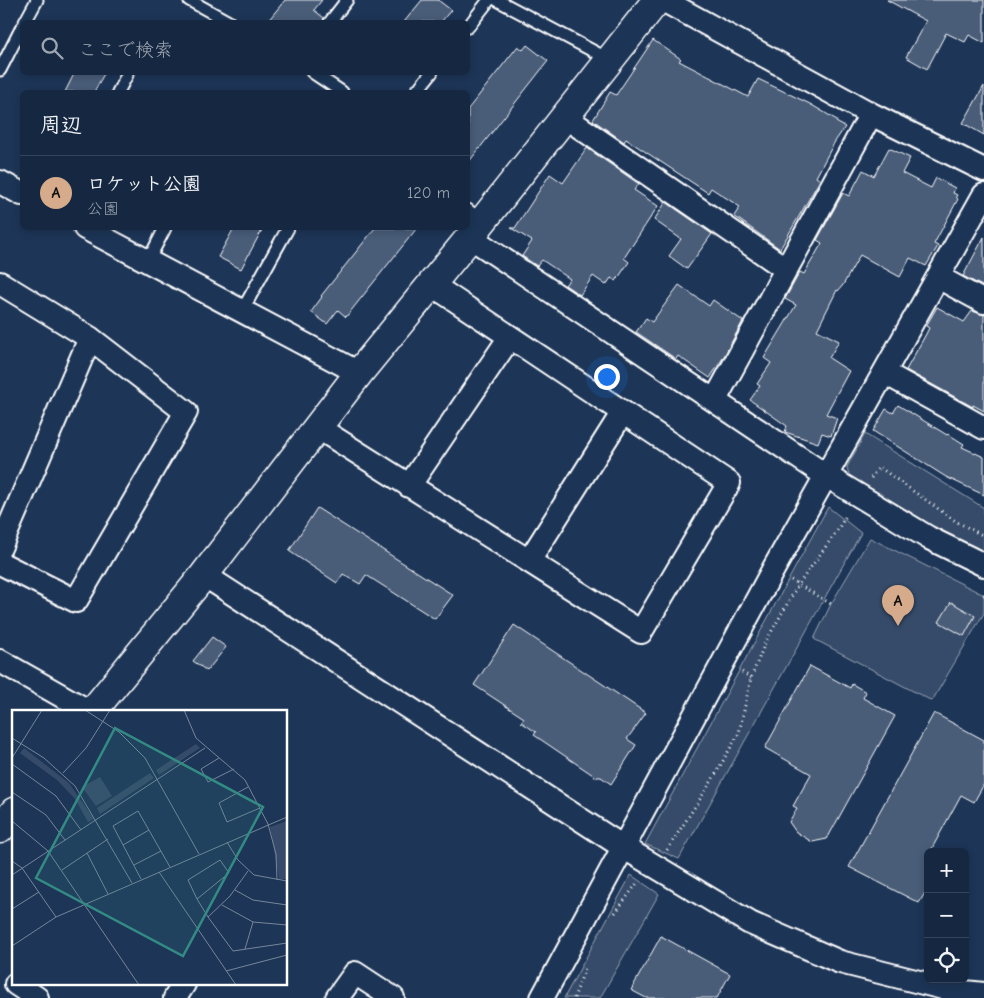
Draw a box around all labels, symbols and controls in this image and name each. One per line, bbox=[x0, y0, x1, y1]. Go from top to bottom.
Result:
search box bbox=[20, 20, 470, 75]
icon: search bbox=[38, 34, 66, 62]
text: ここで検索 bbox=[78, 39, 173, 61]
text: 周辺 bbox=[40, 113, 82, 137]
text: ロケット公園 bbox=[87, 173, 201, 195]
text: A bbox=[52, 184, 60, 202]
text: 120 m bbox=[407, 184, 450, 202]
text: 公園 bbox=[87, 200, 119, 218]
your location bbox=[594, 364, 620, 390]
pin: A bbox=[882, 585, 914, 626]
inset map bbox=[12, 710, 288, 986]
map controls bbox=[924, 848, 969, 983]
button: + bbox=[924, 848, 969, 893]
button: − bbox=[924, 893, 969, 938]
button: locate bbox=[924, 938, 969, 983]

